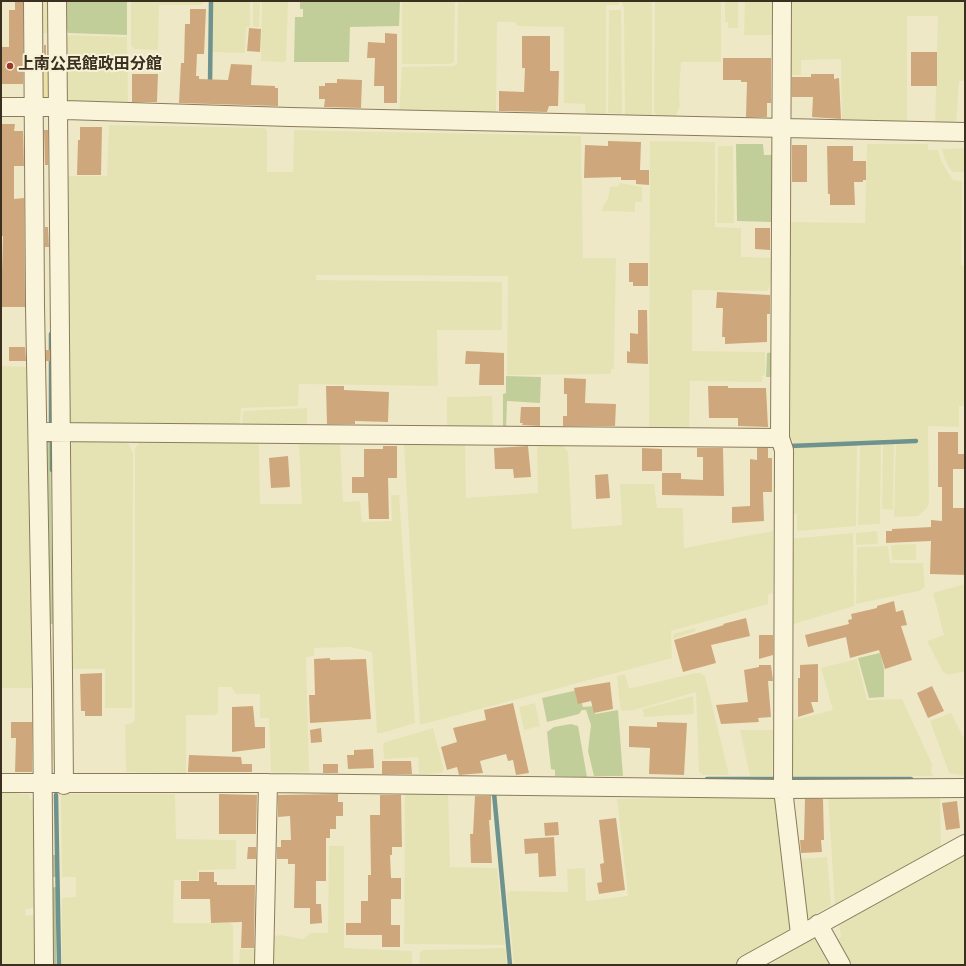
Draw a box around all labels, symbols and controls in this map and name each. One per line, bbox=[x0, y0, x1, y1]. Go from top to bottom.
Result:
place label: 上南公民館政田分館 bbox=[18, 56, 162, 76]
marker: 上南公民館政田分館 bbox=[5, 61, 15, 71]

